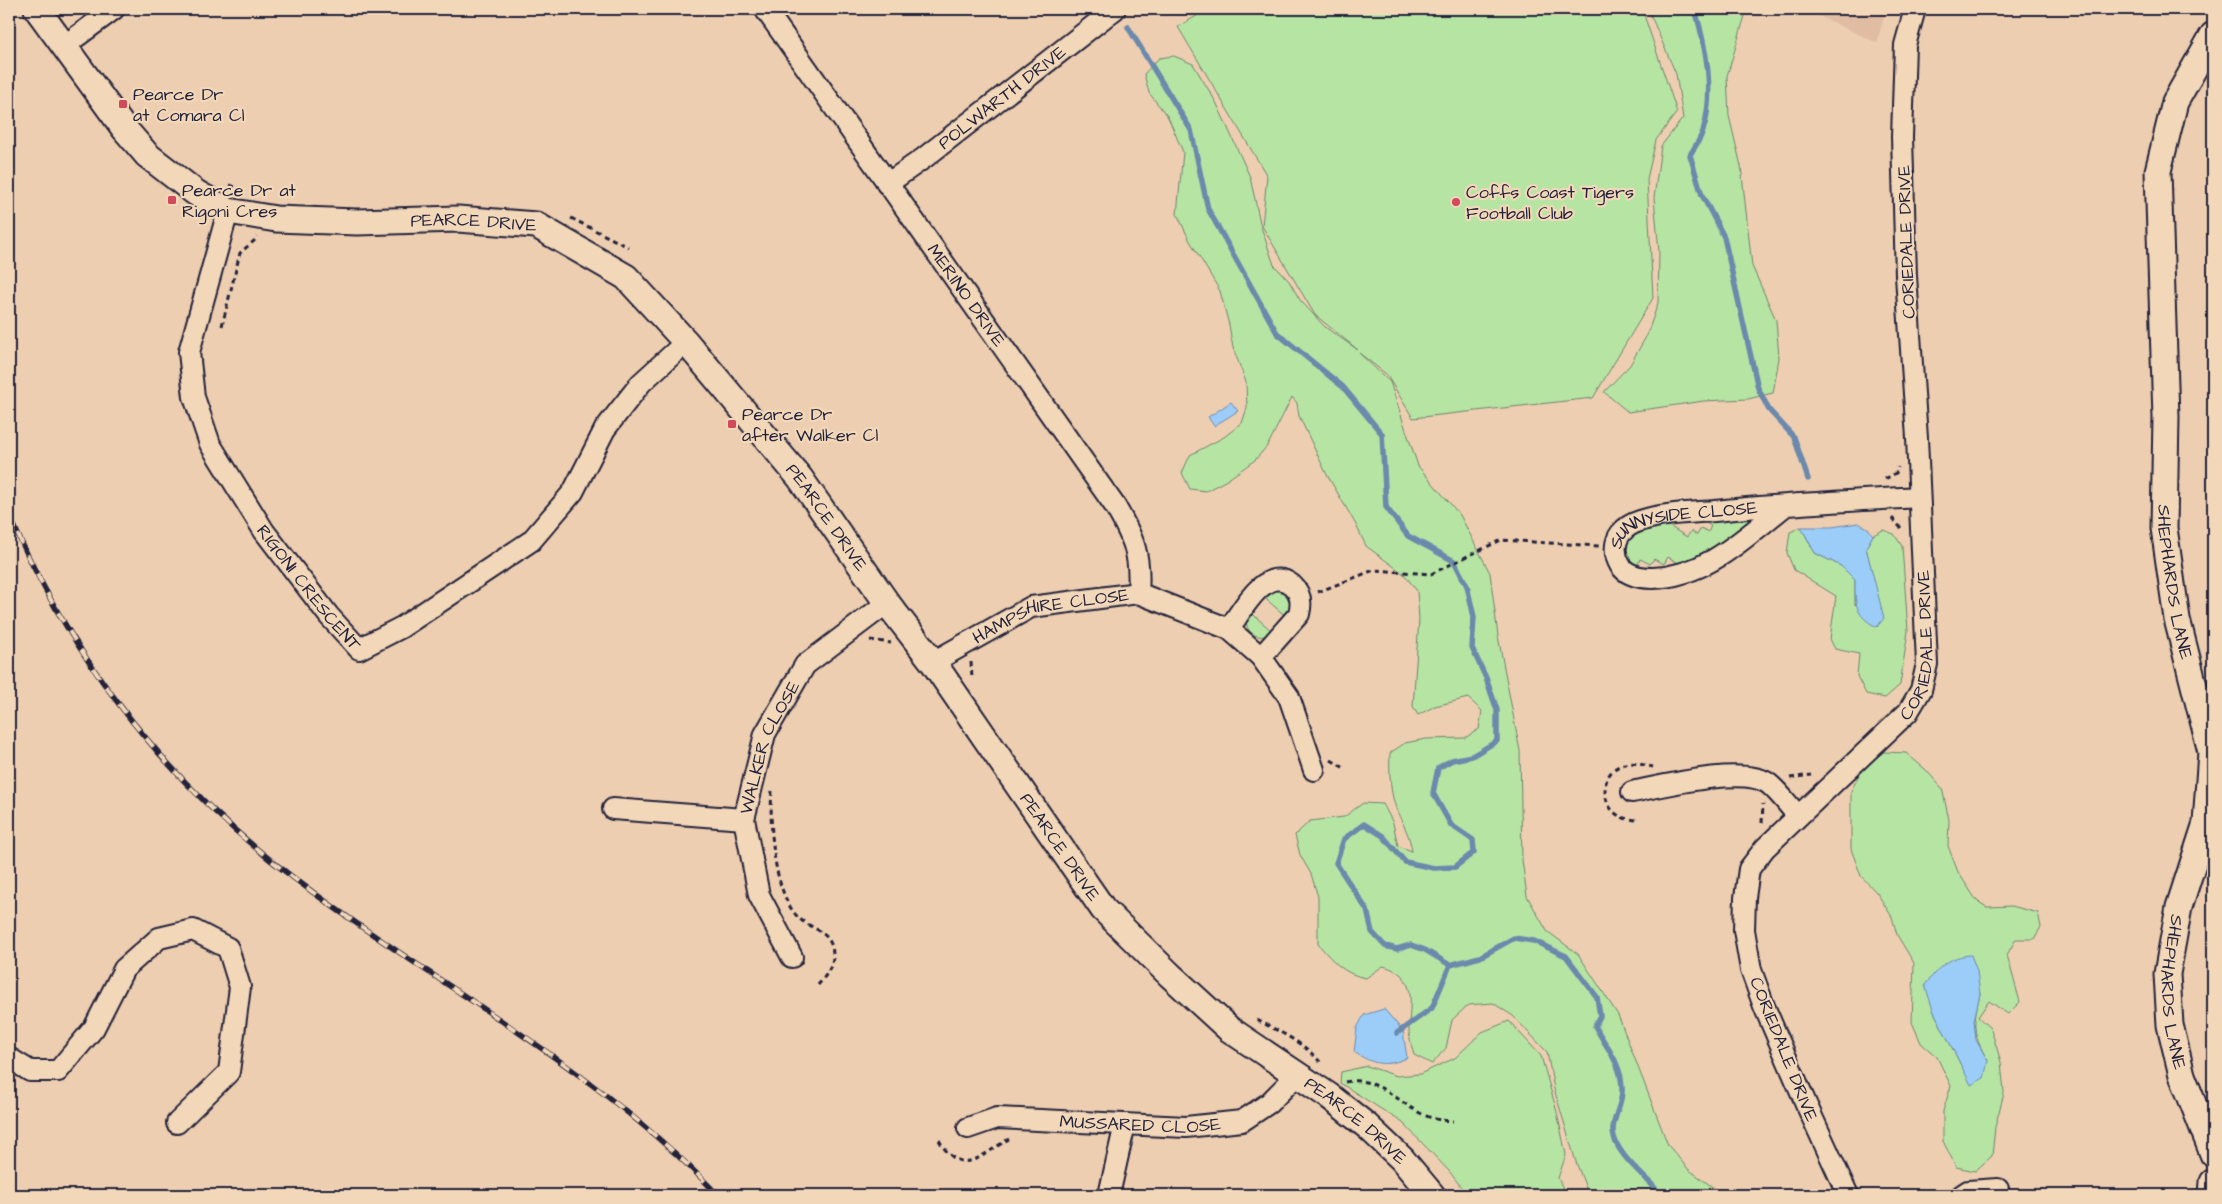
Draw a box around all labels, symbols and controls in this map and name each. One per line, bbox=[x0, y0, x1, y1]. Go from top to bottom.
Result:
street label: POLWARTH DRIVE bbox=[933, 40, 1072, 155]
place label: Pearce Dr at Comara Cl bbox=[133, 82, 245, 128]
marker: Pearce Dr at Comara Cl bbox=[117, 98, 129, 110]
street label: CORIEDALE DRIVE bbox=[1891, 164, 1922, 319]
place label: Pearce Dr at Rigoni Cres bbox=[182, 178, 297, 225]
place label: Coffs Coast Tigers Football Club bbox=[1466, 180, 1634, 226]
marker: Pearce Dr at Rigoni Cres bbox=[166, 194, 178, 206]
marker: Coffs Coast Tigers Football Club bbox=[1450, 196, 1462, 208]
street label: PEARCE DRIVE bbox=[410, 207, 538, 238]
street label: MERINO DRIVE bbox=[921, 239, 1011, 352]
place label: Pearce Dr after Walker Cl bbox=[742, 402, 879, 448]
marker: Pearce Dr after Walker Cl bbox=[726, 418, 738, 430]
street label: PEARCE DRIVE bbox=[780, 458, 873, 577]
street label: SUNNYSIDE CLOSE bbox=[1603, 495, 1759, 551]
street label: SHEPHARDS LANE bbox=[2151, 504, 2199, 662]
street label: RIGONI CRESCENT bbox=[251, 520, 367, 657]
street label: CORIEDALE DRIVE bbox=[1894, 569, 1940, 727]
street label: HAMPSHIRE CLOSE bbox=[968, 582, 1131, 650]
street label: WALKER CLOSE bbox=[734, 676, 806, 817]
street label: PEARCE DRIVE bbox=[1014, 788, 1106, 907]
street label: SHEPHARDS LANE bbox=[2154, 913, 2192, 1072]
street label: CORIEDALE DRIVE bbox=[1743, 973, 1824, 1125]
street label: PEARCE DRIVE bbox=[1299, 1071, 1413, 1171]
street label: MUSSARED CLOSE bbox=[1059, 1109, 1222, 1140]

